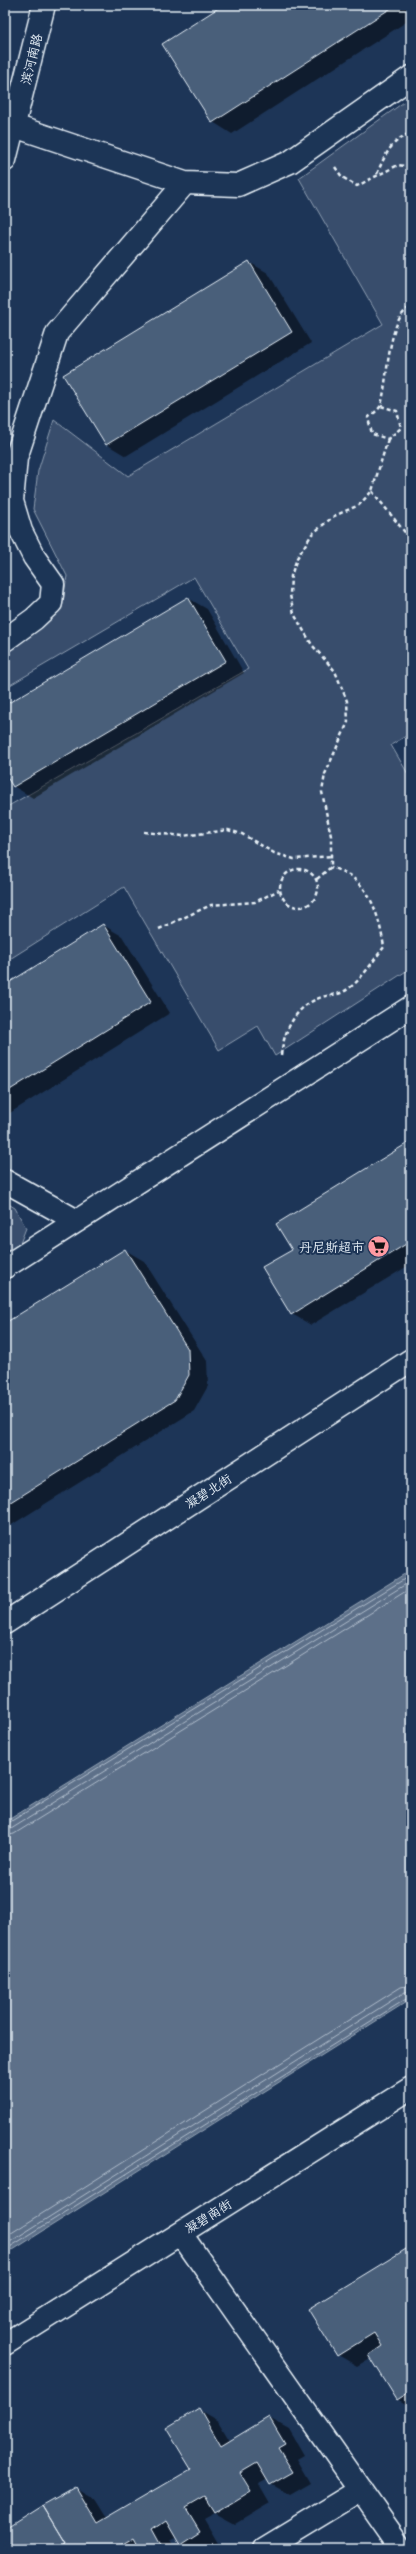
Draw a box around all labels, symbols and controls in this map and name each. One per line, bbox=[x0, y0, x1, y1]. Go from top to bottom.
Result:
street label: 滨河南路 bbox=[18, 32, 45, 86]
supermarket icon: 丹尼斯超市 bbox=[366, 1234, 392, 1260]
place label: 丹尼斯超市 bbox=[299, 1240, 364, 1255]
street label: 凝碧北街 bbox=[182, 1471, 234, 1512]
street label: 凝碧南街 bbox=[182, 2196, 234, 2237]

